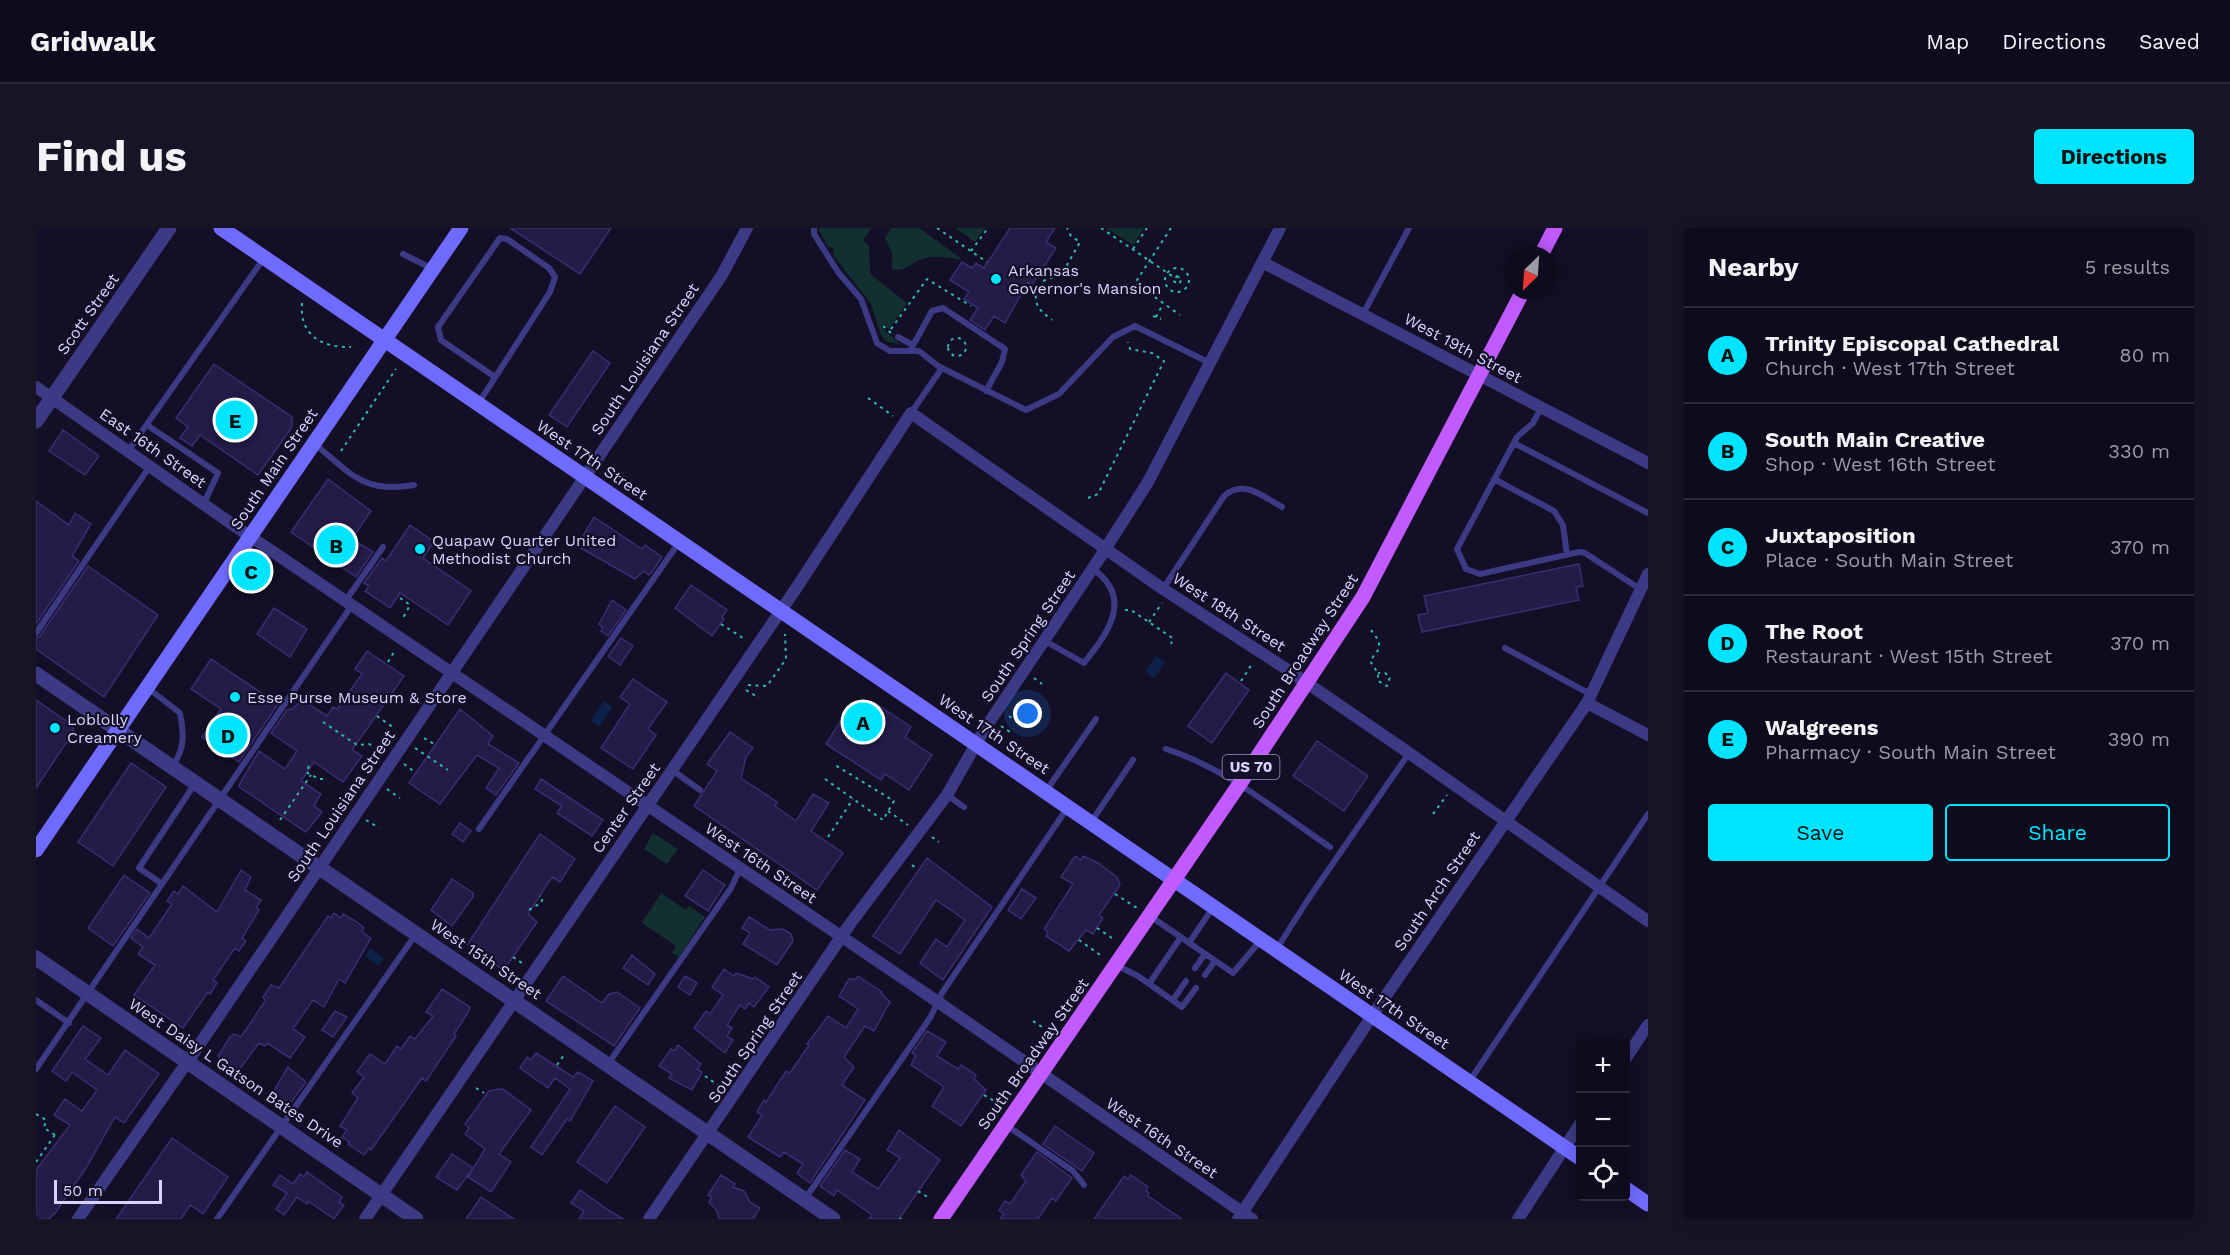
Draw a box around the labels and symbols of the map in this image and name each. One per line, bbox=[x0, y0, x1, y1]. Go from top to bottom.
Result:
north arrow bbox=[1504, 246, 1558, 300]
place label: Arkansas Governor's Mansion bbox=[1008, 261, 1161, 298]
street label: Scott Street bbox=[53, 270, 123, 358]
marker: Arkansas Governor's Mansion bbox=[989, 272, 1003, 286]
street label: South Louisiana Street bbox=[587, 279, 703, 438]
street label: West 19th Street bbox=[1401, 309, 1525, 387]
pin: E bbox=[216, 398, 254, 442]
street label: East 16th Street bbox=[96, 404, 210, 492]
street label: South Main Street bbox=[226, 405, 322, 533]
street label: West 17th Street bbox=[533, 416, 651, 504]
pin: B bbox=[316, 522, 356, 568]
place label: Quapaw Quarter United Methodist Church bbox=[432, 531, 616, 568]
marker: Quapaw Quarter United Methodist Church bbox=[413, 542, 427, 556]
pin: C bbox=[232, 548, 270, 594]
street label: South Spring Street bbox=[977, 566, 1079, 705]
street label: West 18th Street bbox=[1169, 568, 1289, 656]
street label: South Broadway Street bbox=[1248, 570, 1362, 732]
place label: Esse Purse Museum & Store bbox=[247, 688, 467, 707]
marker: Esse Purse Museum & Store bbox=[228, 690, 242, 704]
street label: West 17th Street bbox=[935, 690, 1053, 778]
your location bbox=[1013, 699, 1042, 728]
pin: A bbox=[844, 700, 882, 744]
place label: Loblolly Creamery bbox=[67, 710, 143, 747]
pin: D bbox=[208, 712, 248, 758]
marker: Loblolly Creamery bbox=[48, 721, 62, 735]
street label: South Louisiana Street bbox=[283, 726, 399, 885]
road number: US 70 bbox=[1222, 755, 1280, 779]
street label: Center Street bbox=[588, 759, 664, 857]
street label: West 16th Street bbox=[702, 819, 821, 908]
street label: South Arch Street bbox=[1390, 827, 1484, 955]
street label: West 15th Street bbox=[427, 915, 545, 1003]
street label: West 17th Street bbox=[1335, 965, 1453, 1053]
street label: South Spring Street bbox=[704, 967, 806, 1106]
street label: South Broadway Street bbox=[973, 974, 1093, 1133]
street label: West Daisy L Gatson Bates Drive bbox=[125, 994, 347, 1152]
street label: West 16th Street bbox=[1103, 1094, 1222, 1183]
scale bar bbox=[54, 1177, 162, 1204]

